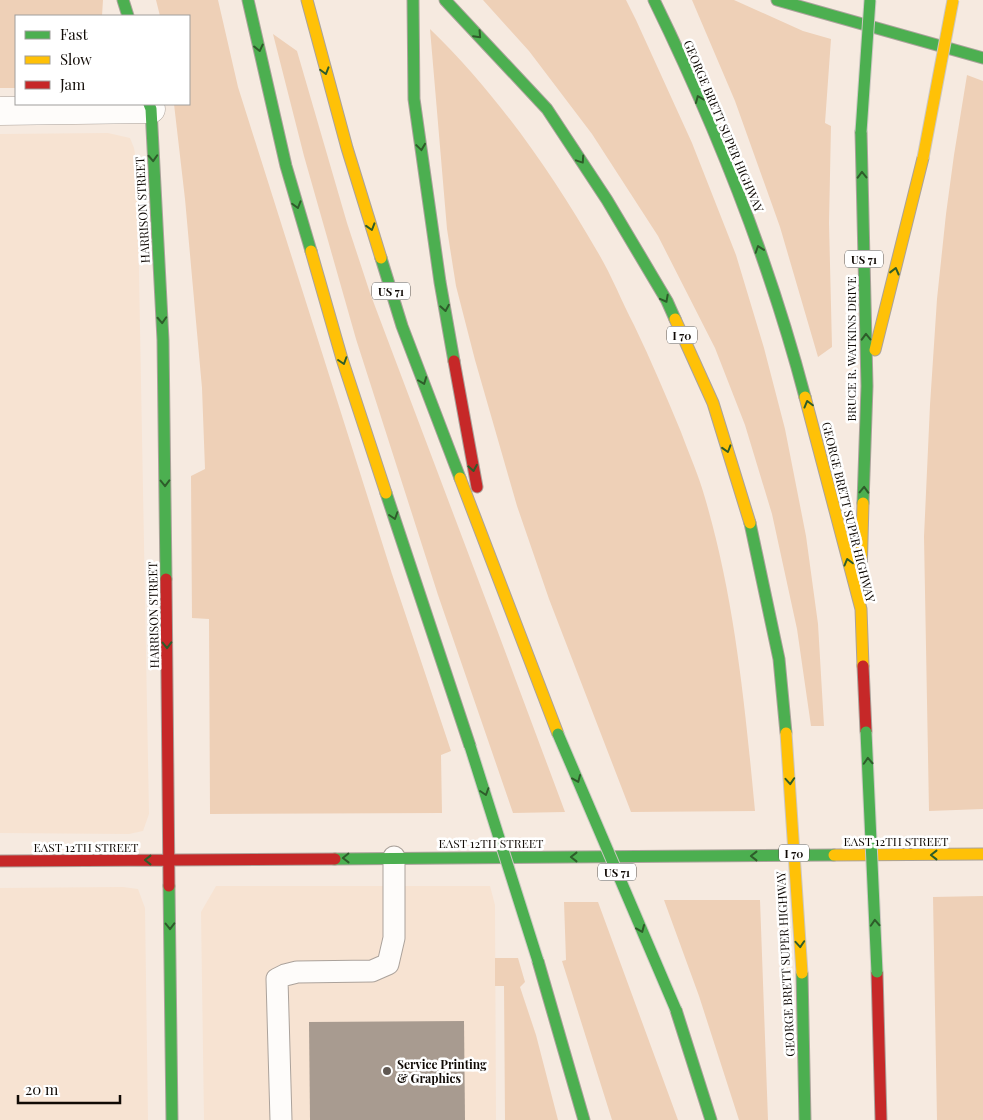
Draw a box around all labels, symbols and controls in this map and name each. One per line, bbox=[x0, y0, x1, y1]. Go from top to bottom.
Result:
legend bbox=[15, 15, 190, 105]
text: Fast bbox=[60, 24, 89, 44]
one-way arrow bbox=[473, 29, 482, 38]
street label: GEORGE BRETT SUPER HIGHWAY bbox=[680, 37, 768, 215]
one-way arrow bbox=[253, 43, 263, 52]
text: Slow bbox=[60, 49, 92, 69]
one-way arrow bbox=[320, 67, 330, 75]
text: Jam bbox=[59, 74, 86, 94]
one-way arrow bbox=[694, 95, 704, 103]
one-way arrow bbox=[415, 144, 426, 152]
one-way arrow bbox=[148, 154, 159, 162]
one-way arrow bbox=[575, 155, 584, 164]
street label: HARRISON STREET bbox=[131, 156, 153, 264]
one-way arrow bbox=[857, 170, 868, 178]
one-way arrow bbox=[291, 201, 302, 210]
one-way arrow bbox=[366, 222, 376, 231]
one-way arrow bbox=[755, 246, 765, 254]
road number: US 71 bbox=[845, 250, 883, 268]
one-way arrow bbox=[889, 266, 900, 275]
street label: BRUCE R. WATKINS DRIVE bbox=[843, 277, 859, 421]
road number: US 71 bbox=[372, 282, 410, 300]
one-way arrow bbox=[659, 294, 669, 303]
one-way arrow bbox=[439, 304, 449, 312]
one-way arrow bbox=[157, 317, 168, 325]
road number: I 70 bbox=[667, 326, 697, 344]
one-way arrow bbox=[861, 333, 871, 340]
one-way arrow bbox=[337, 357, 347, 365]
one-way arrow bbox=[417, 376, 427, 385]
one-way arrow bbox=[803, 401, 813, 409]
street label: GEORGE BRETT SUPER HIGHWAY bbox=[819, 420, 879, 605]
one-way arrow bbox=[721, 445, 731, 453]
one-way arrow bbox=[468, 464, 478, 472]
one-way arrow bbox=[160, 480, 170, 487]
one-way arrow bbox=[859, 486, 869, 494]
one-way arrow bbox=[388, 511, 398, 519]
one-way arrow bbox=[844, 558, 854, 566]
street label: HARRISON STREET bbox=[144, 561, 162, 668]
one-way arrow bbox=[162, 642, 172, 650]
one-way arrow bbox=[862, 756, 873, 764]
one-way arrow bbox=[571, 774, 582, 783]
one-way arrow bbox=[784, 778, 795, 786]
one-way arrow bbox=[479, 788, 489, 796]
street label: EAST 12TH STREET bbox=[844, 833, 949, 849]
street label: EAST 12TH STREET bbox=[439, 835, 544, 851]
street label: EAST 12TH STREET bbox=[34, 839, 139, 855]
road number: I 70 bbox=[779, 844, 809, 861]
one-way arrow bbox=[930, 850, 938, 860]
one-way arrow bbox=[570, 851, 578, 862]
one-way arrow bbox=[750, 851, 758, 861]
one-way arrow bbox=[341, 853, 349, 863]
one-way arrow bbox=[144, 855, 152, 865]
road number: US 71 bbox=[598, 864, 636, 880]
street label: GEORGE BRETT SUPER HIGHWAY bbox=[772, 870, 798, 1057]
one-way arrow bbox=[870, 919, 881, 927]
one-way arrow bbox=[165, 923, 175, 931]
one-way arrow bbox=[635, 924, 645, 933]
one-way arrow bbox=[794, 940, 805, 948]
place label: Service Printing & Graphics bbox=[397, 1056, 487, 1086]
marker: Service Printing & Graphics bbox=[381, 1065, 393, 1077]
scale bar bbox=[18, 1072, 120, 1104]
text: 20 m bbox=[25, 1079, 59, 1099]

